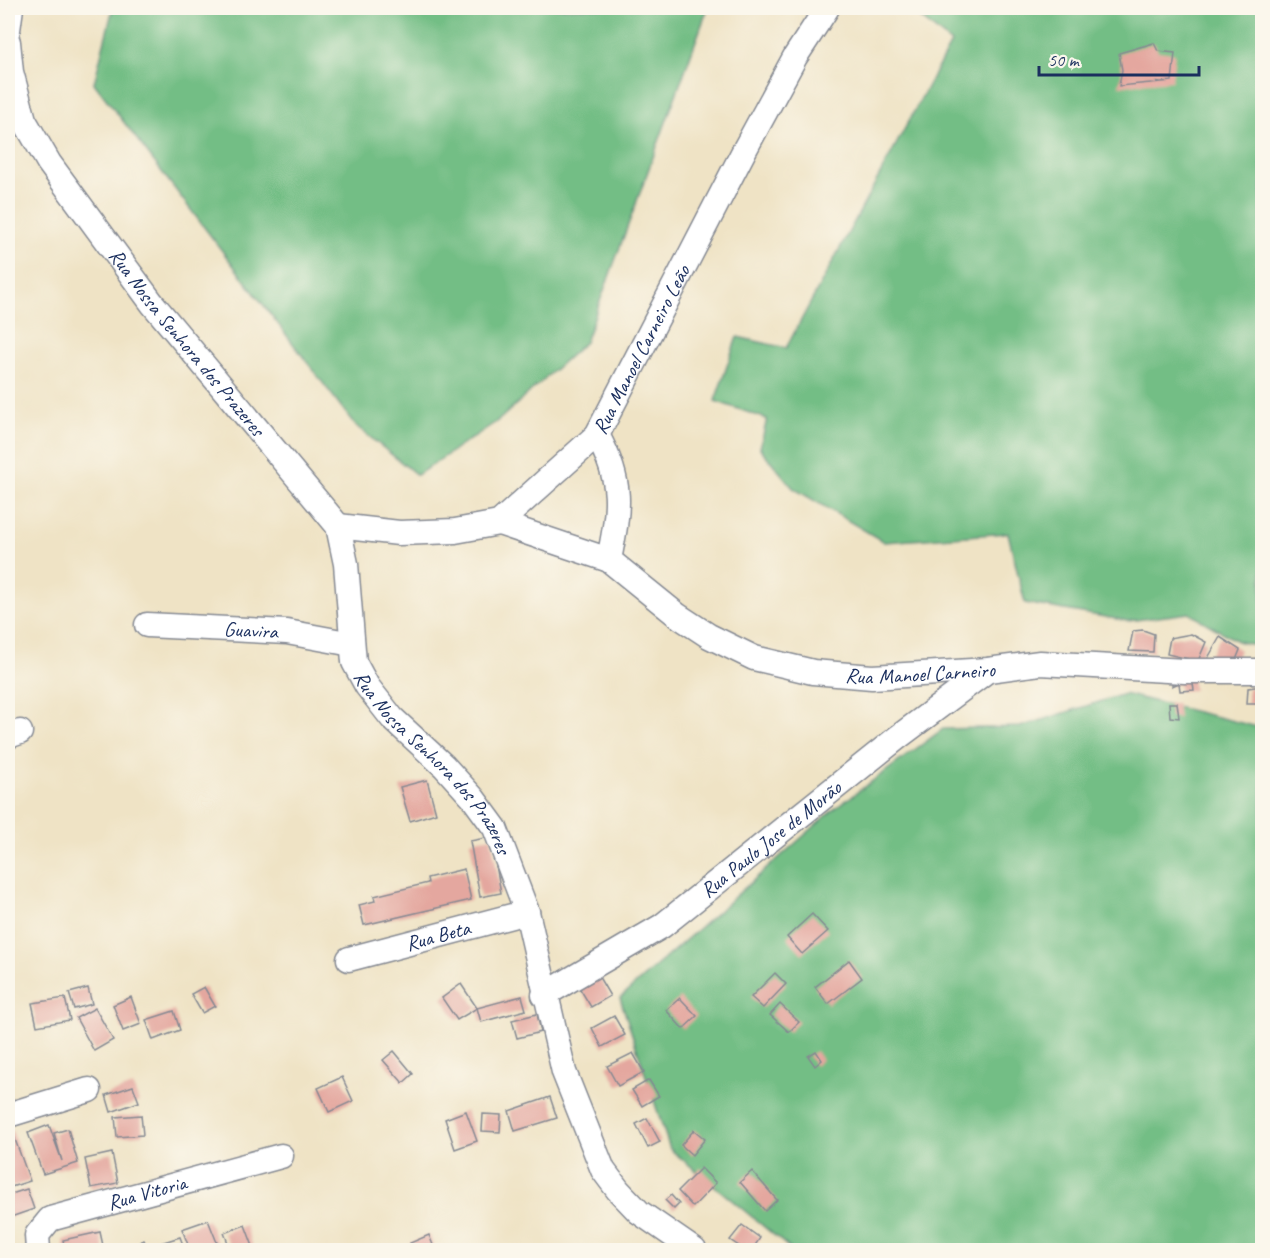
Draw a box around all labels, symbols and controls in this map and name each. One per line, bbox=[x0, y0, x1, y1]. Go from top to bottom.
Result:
scale bar bbox=[1039, 39, 1200, 77]
text: 50 m bbox=[1048, 49, 1081, 71]
street label: Rua Nossa Senhora dos Prazeres bbox=[103, 243, 272, 443]
street label: Rua Manoel Carneiro Leão bbox=[587, 259, 696, 439]
street label: Guavira bbox=[223, 616, 280, 645]
street label: Rua Manoel Carneiro bbox=[845, 656, 998, 690]
street label: Rua Nossa Senhora dos Prazeres bbox=[348, 666, 517, 859]
street label: Rua Paulo Jose de Morão bbox=[695, 774, 848, 903]
street label: Rua Beta bbox=[403, 914, 475, 956]
street label: Rua Vitoria bbox=[104, 1169, 191, 1216]

